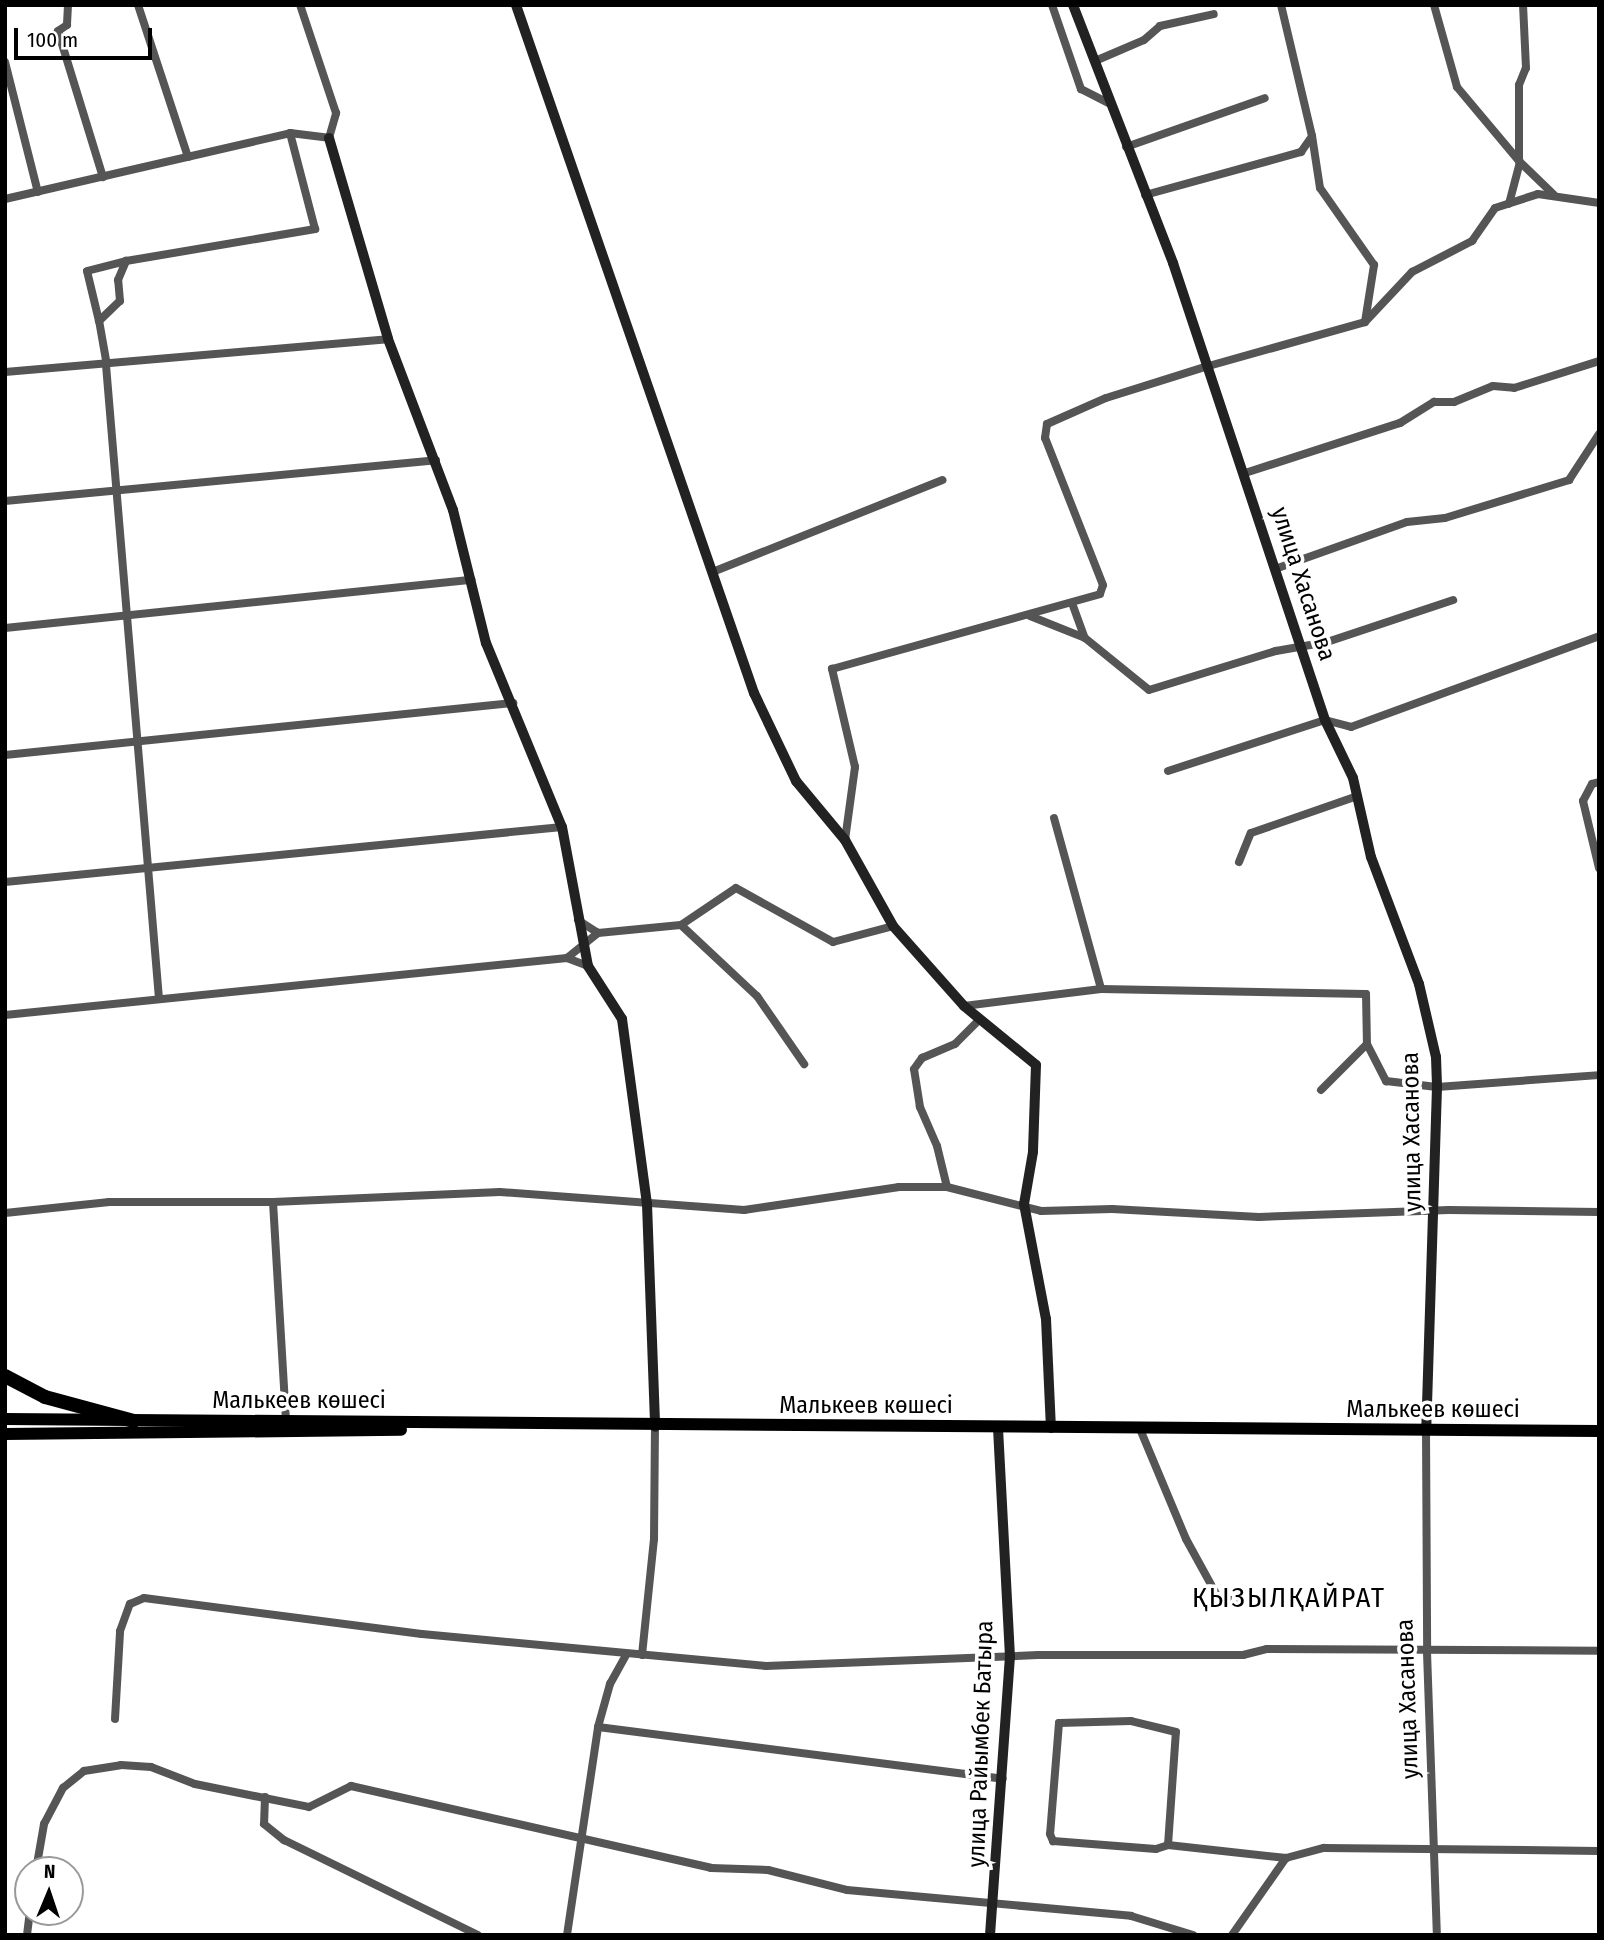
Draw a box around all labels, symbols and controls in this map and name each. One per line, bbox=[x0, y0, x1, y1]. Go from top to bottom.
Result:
scale bar bbox=[18, 14, 156, 58]
text: 100 m bbox=[27, 27, 78, 53]
street label: улица Хасанова bbox=[1265, 504, 1341, 664]
street label: улица Хасанова bbox=[1396, 1052, 1428, 1212]
street label: Малькеев көшесі bbox=[212, 1387, 386, 1415]
street label: Малькеев көшесі bbox=[779, 1392, 953, 1420]
street label: Малькеев көшесі bbox=[1346, 1396, 1520, 1424]
district label: ҚЫЗЫЛҚАЙРАТ bbox=[1193, 1581, 1385, 1615]
street label: улица Хасанова bbox=[1391, 1619, 1425, 1779]
street label: улица Райымбек Батыра bbox=[962, 1620, 1000, 1868]
north arrow bbox=[14, 1856, 84, 1926]
text: N bbox=[44, 1860, 56, 1883]

